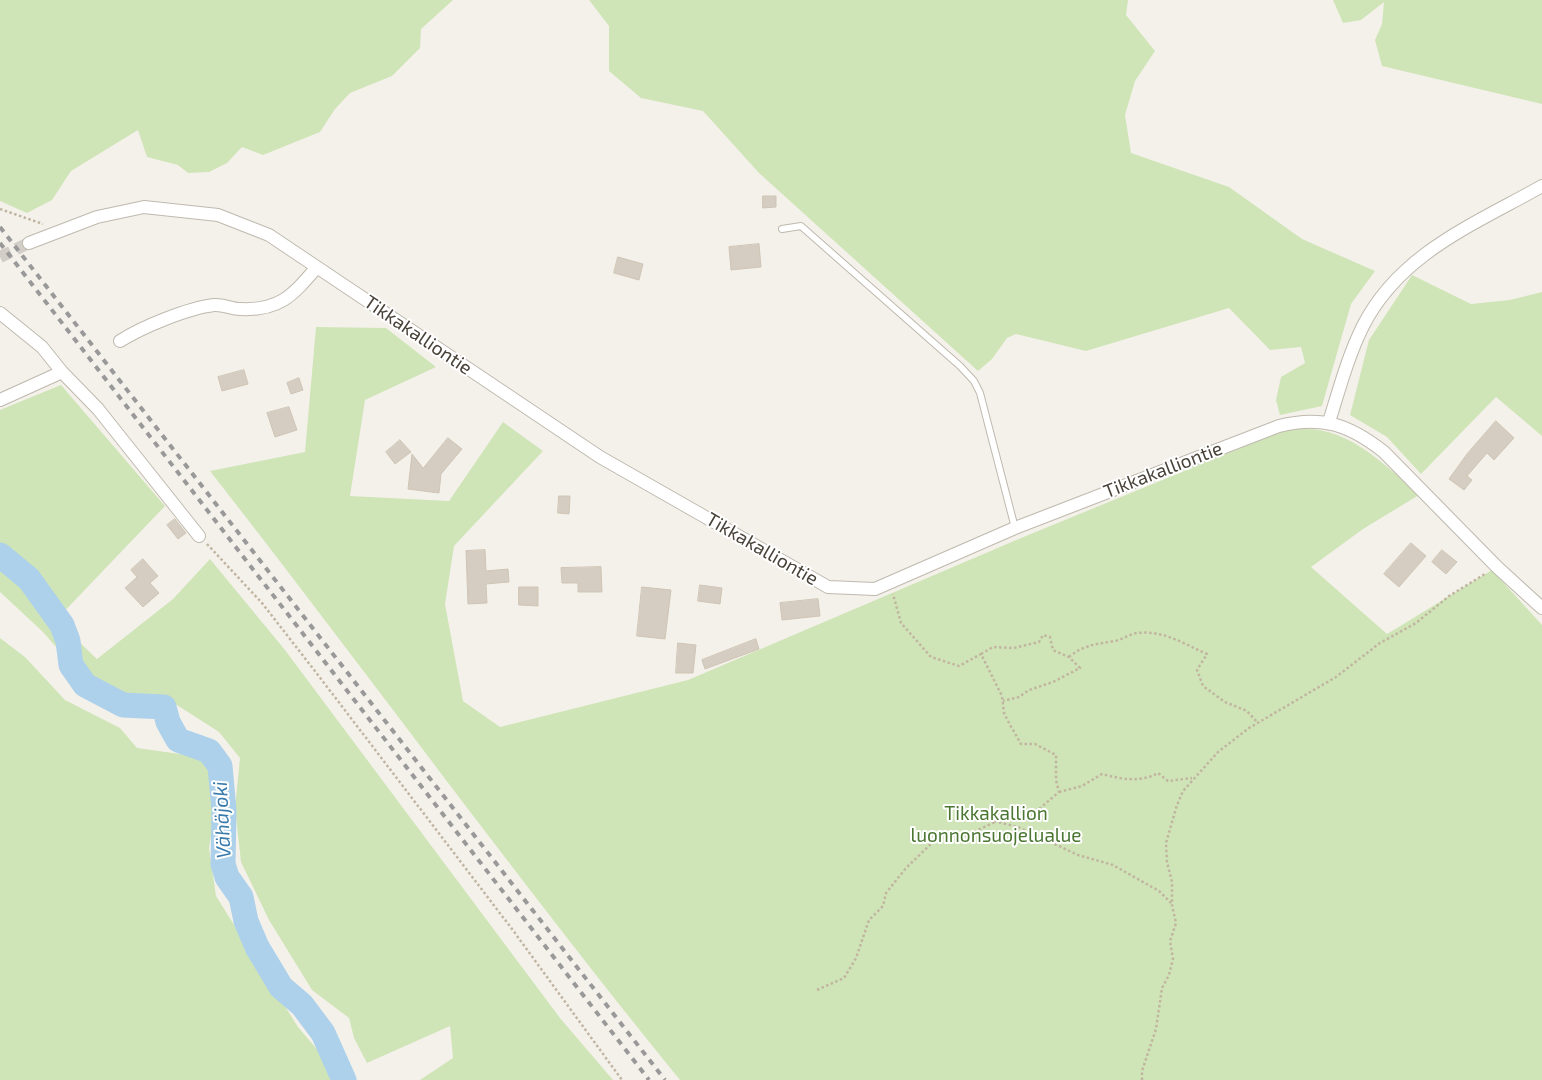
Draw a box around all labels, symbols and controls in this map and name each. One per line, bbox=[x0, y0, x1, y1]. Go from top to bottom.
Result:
street label: Tikkakalliontie bbox=[360, 290, 476, 380]
street label: Tikkakalliontie bbox=[1100, 437, 1226, 503]
street label: Tikkakalliontie bbox=[702, 508, 822, 590]
water label: Vähäjoki bbox=[208, 781, 236, 859]
park label: Tikkakallion luonnonsuojelualue bbox=[911, 803, 1081, 847]

